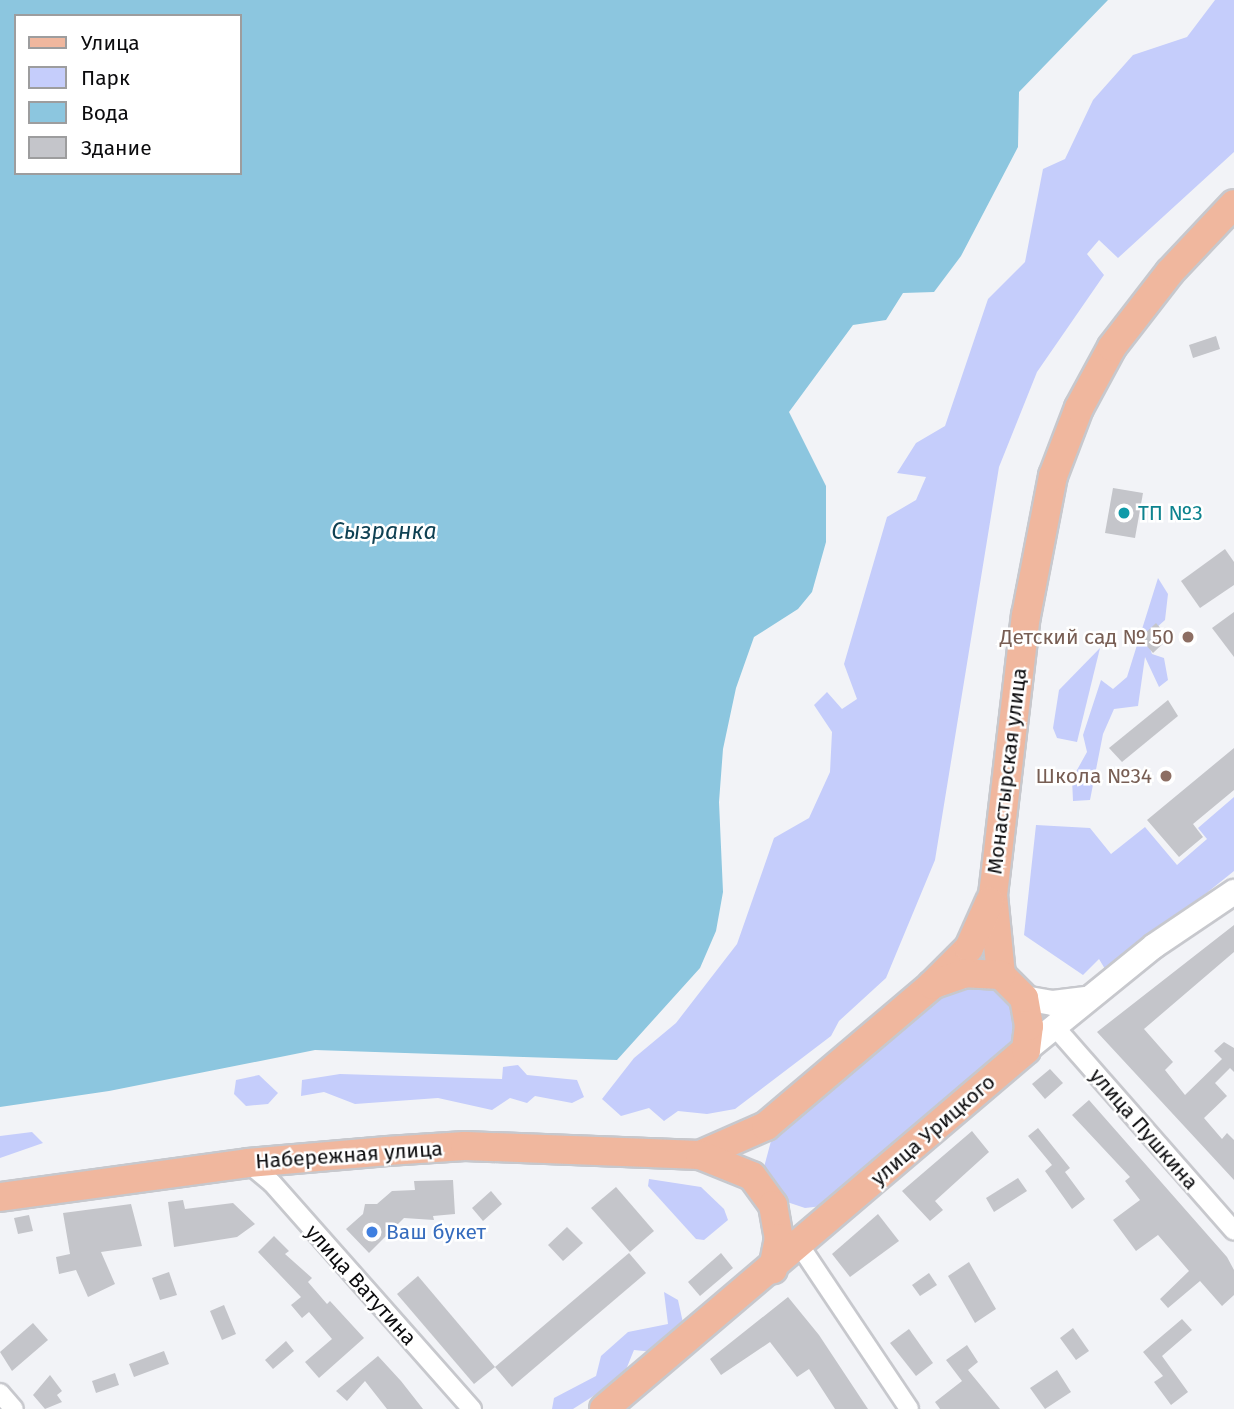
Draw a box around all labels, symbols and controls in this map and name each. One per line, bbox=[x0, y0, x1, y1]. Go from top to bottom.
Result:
legend bbox=[14, 14, 242, 175]
text: Улица bbox=[81, 30, 140, 56]
text: Парк bbox=[81, 65, 130, 91]
text: Вода bbox=[81, 100, 129, 126]
text: Здание bbox=[81, 135, 152, 161]
place label: ТП №3 bbox=[1138, 500, 1203, 526]
marker: ТП №3 bbox=[1116, 505, 1132, 521]
water label: Сызранка bbox=[331, 517, 437, 545]
place label: Детский сад № 50 bbox=[1000, 624, 1174, 650]
marker: Детский сад № 50 bbox=[1180, 629, 1196, 645]
street label: Монастырская улица bbox=[982, 666, 1032, 876]
place label: Школа №34 bbox=[1036, 763, 1152, 789]
marker: Школа №34 bbox=[1158, 768, 1174, 784]
street label: улица Пушкина bbox=[1084, 1063, 1204, 1195]
street label: улица Урицкого bbox=[866, 1069, 1000, 1191]
street label: Набережная улица bbox=[255, 1136, 443, 1174]
street label: улица Ватутина bbox=[300, 1219, 422, 1351]
place label: Ваш букет bbox=[386, 1219, 486, 1245]
marker: Ваш букет bbox=[364, 1224, 380, 1240]

